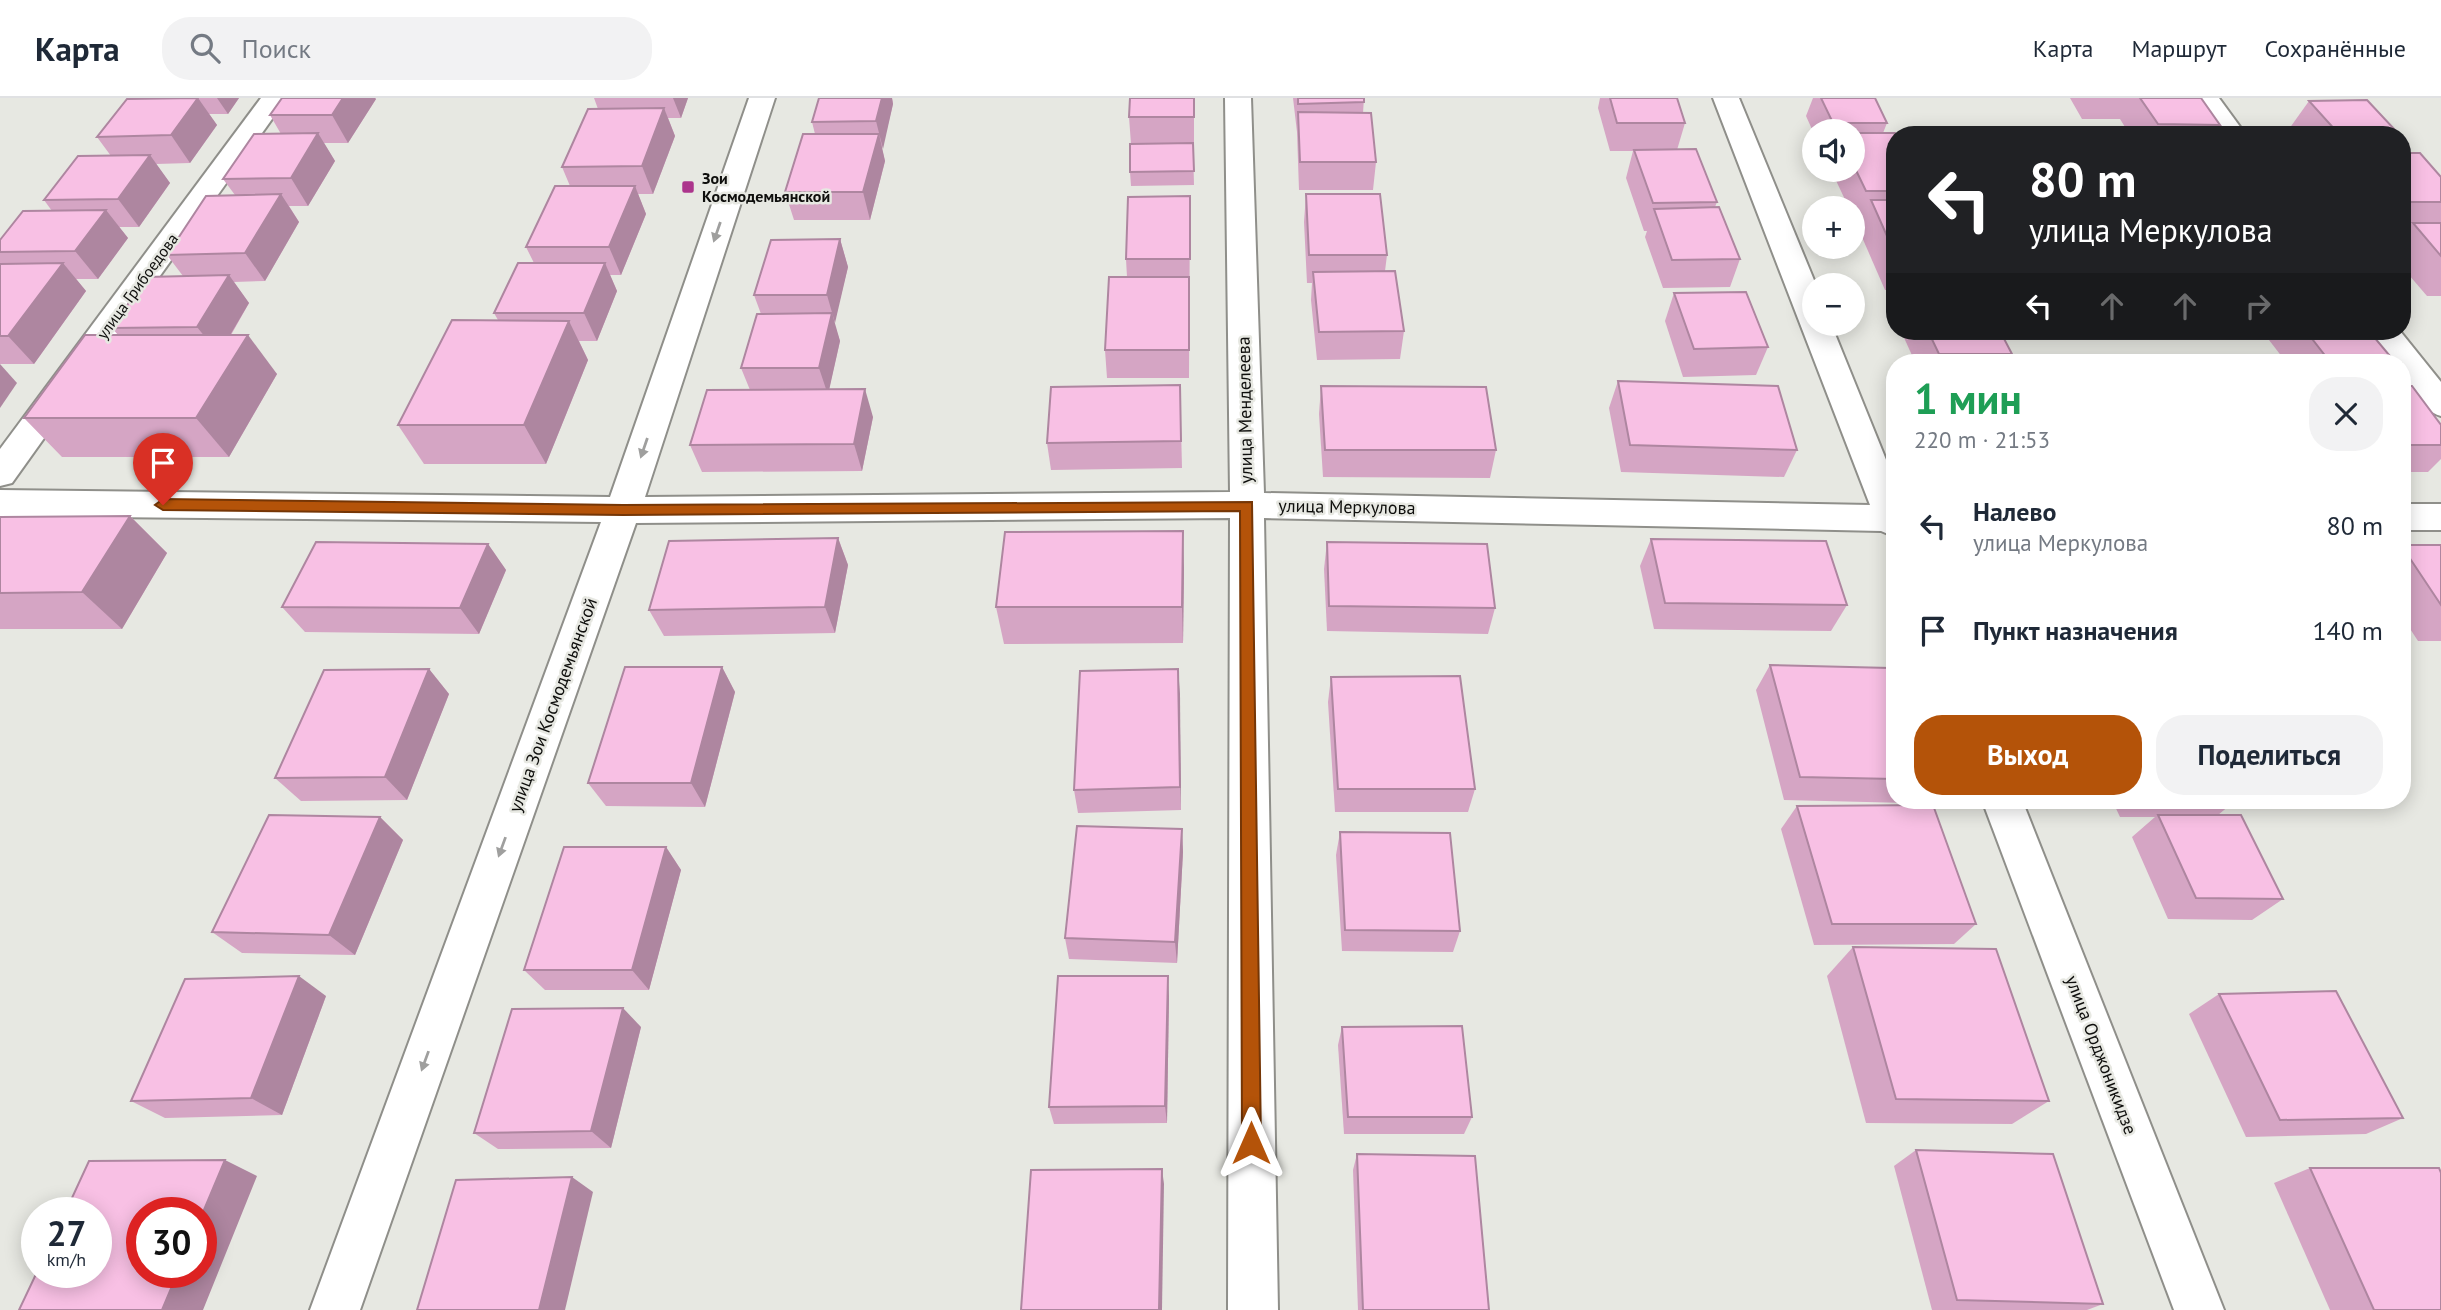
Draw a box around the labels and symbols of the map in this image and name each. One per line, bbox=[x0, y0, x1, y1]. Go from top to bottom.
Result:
place label: Зои Космодемьянской bbox=[702, 168, 830, 206]
marker: Зои Космодемьянской bbox=[680, 179, 696, 195]
one-way arrow bbox=[711, 222, 722, 243]
street label: улица Грибоедова bbox=[92, 229, 182, 343]
street label: улица Менделеева bbox=[1232, 336, 1257, 484]
pin bbox=[133, 433, 193, 505]
one-way arrow bbox=[638, 437, 649, 458]
street label: улица Меркулова bbox=[1278, 494, 1416, 519]
street label: улица Зои Космодемьянской bbox=[503, 594, 602, 815]
one-way arrow bbox=[496, 836, 507, 857]
street label: улица Орджоникидзе bbox=[2061, 972, 2142, 1138]
one-way arrow bbox=[419, 1050, 430, 1071]
position arrow bbox=[1214, 1106, 1288, 1180]
speed limit sign: 30 bbox=[126, 1197, 217, 1288]

